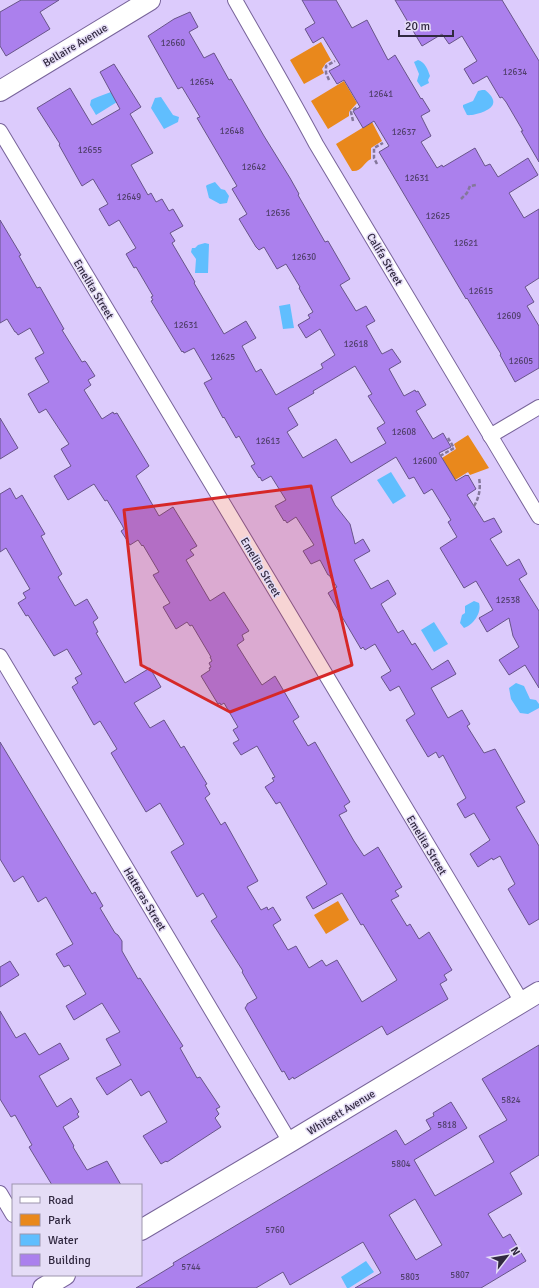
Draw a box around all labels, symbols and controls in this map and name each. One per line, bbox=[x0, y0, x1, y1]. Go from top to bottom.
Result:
scale bar bbox=[399, 12, 453, 38]
text: 20 m bbox=[405, 19, 430, 34]
street label: Bellaire Avenue bbox=[41, 21, 110, 70]
house number: 12660 bbox=[161, 38, 185, 49]
house number: 12634 bbox=[503, 67, 527, 78]
house number: 12654 bbox=[190, 77, 214, 88]
house number: 12641 bbox=[369, 89, 393, 100]
house number: 12648 bbox=[220, 126, 244, 137]
house number: 12637 bbox=[392, 127, 416, 138]
house number: 12655 bbox=[78, 145, 102, 156]
house number: 12642 bbox=[242, 162, 266, 173]
house number: 12631 bbox=[405, 173, 429, 184]
house number: 12649 bbox=[117, 192, 141, 203]
house number: 12636 bbox=[266, 208, 290, 219]
house number: 12625 bbox=[426, 211, 450, 222]
street label: Califa Street bbox=[364, 231, 405, 288]
house number: 12621 bbox=[454, 238, 478, 249]
house number: 12630 bbox=[292, 252, 316, 263]
street label: Emelita Street bbox=[71, 257, 117, 321]
house number: 12615 bbox=[469, 286, 493, 297]
house number: 12609 bbox=[497, 311, 521, 322]
house number: 12631 bbox=[174, 320, 198, 331]
house number: 12618 bbox=[344, 339, 368, 350]
house number: 12625 bbox=[211, 352, 235, 363]
house number: 12605 bbox=[509, 356, 533, 367]
house number: 12608 bbox=[392, 427, 416, 438]
house number: 12613 bbox=[256, 436, 280, 447]
house number: 12600 bbox=[413, 456, 437, 467]
street label: Emelita Street bbox=[238, 535, 284, 599]
house number: 12538 bbox=[496, 595, 520, 606]
street label: Emelita Street bbox=[404, 813, 450, 877]
street label: Hatteras Street bbox=[121, 865, 169, 933]
street label: Whitsett Avenue bbox=[305, 1087, 378, 1138]
house number: 5824 bbox=[501, 1095, 521, 1106]
house number: 5818 bbox=[437, 1120, 457, 1131]
house number: 5804 bbox=[391, 1159, 411, 1170]
legend bbox=[12, 1184, 142, 1276]
text: Road bbox=[48, 1193, 74, 1208]
text: Park bbox=[48, 1213, 71, 1228]
house number: 5760 bbox=[265, 1225, 285, 1236]
text: Water bbox=[48, 1233, 79, 1248]
north arrow bbox=[487, 1236, 527, 1276]
text: N bbox=[508, 1244, 523, 1258]
text: Building bbox=[48, 1253, 91, 1268]
house number: 5744 bbox=[181, 1262, 201, 1273]
house number: 5807 bbox=[450, 1270, 470, 1281]
house number: 5803 bbox=[400, 1272, 420, 1283]

